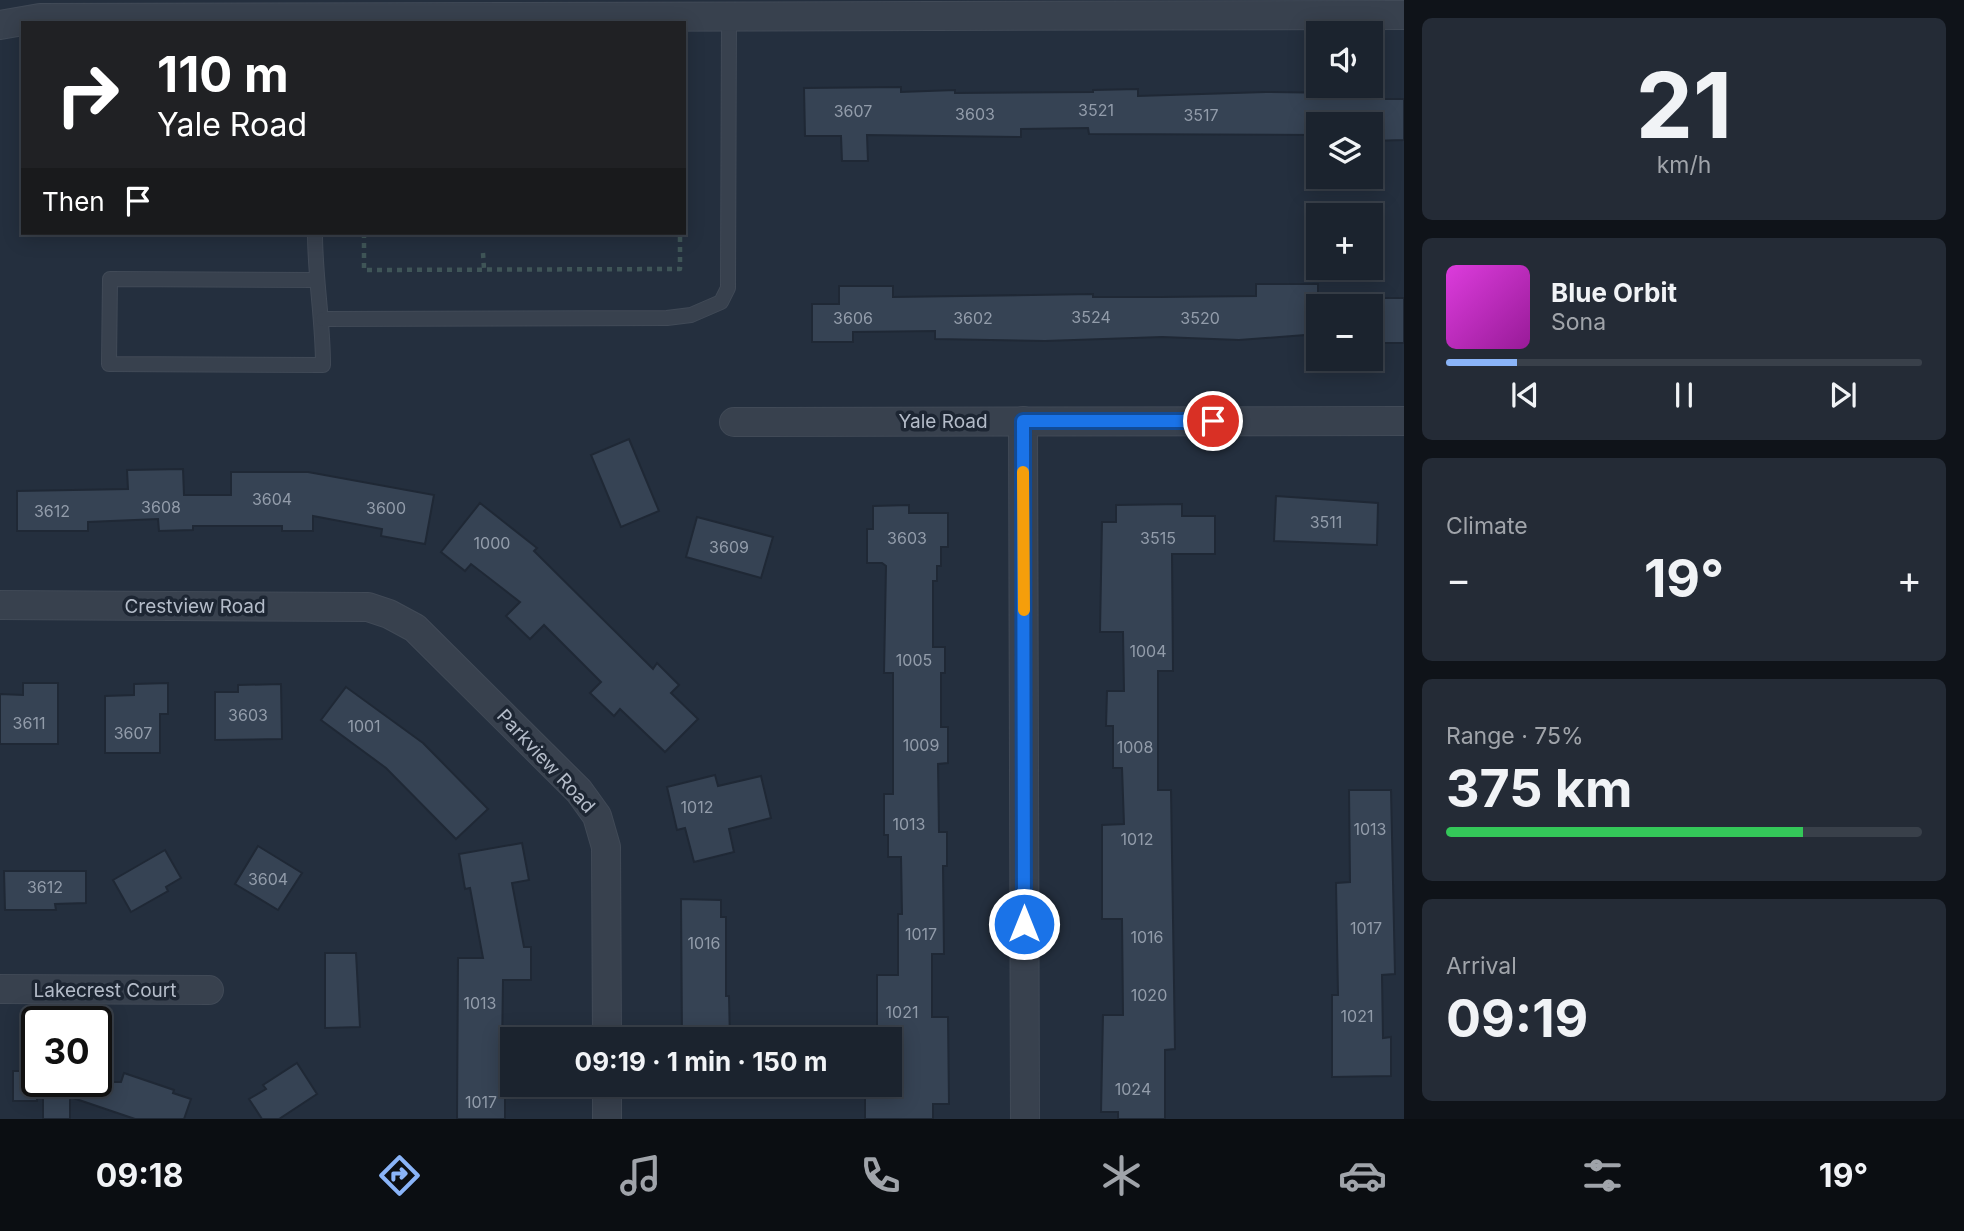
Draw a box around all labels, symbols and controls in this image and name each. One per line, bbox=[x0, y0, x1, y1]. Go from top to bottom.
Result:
map controls bbox=[1306, 21, 1383, 371]
button: sound bbox=[1306, 21, 1383, 98]
text: 110 m bbox=[157, 45, 289, 104]
icon: right bbox=[42, 49, 133, 140]
text: 21 bbox=[1636, 50, 1732, 160]
house number: 3521 bbox=[1078, 100, 1114, 120]
house number: 3607 bbox=[834, 101, 872, 121]
house number: 3603 bbox=[955, 104, 995, 124]
text: Yale Road bbox=[157, 105, 307, 144]
house number: 3517 bbox=[1183, 105, 1219, 125]
button: layers bbox=[1306, 112, 1383, 189]
text: km/h bbox=[1657, 151, 1711, 179]
icon: arrive bbox=[119, 182, 157, 220]
text: Then bbox=[42, 186, 105, 217]
button: + bbox=[1306, 203, 1383, 280]
text: Blue Orbit bbox=[1551, 277, 1677, 308]
button: − bbox=[1306, 294, 1383, 371]
house number: 3524 bbox=[1071, 307, 1111, 327]
house number: 3606 bbox=[833, 308, 873, 328]
house number: 3602 bbox=[953, 308, 993, 328]
house number: 3520 bbox=[1180, 308, 1220, 328]
text: Sona bbox=[1551, 308, 1606, 336]
icon: previous bbox=[1506, 376, 1544, 414]
icon: pause bbox=[1665, 376, 1703, 414]
icon: next bbox=[1824, 376, 1862, 414]
pin bbox=[1183, 391, 1243, 451]
icon: arrive bbox=[1194, 402, 1232, 440]
street label: Yale Road bbox=[898, 410, 988, 433]
house number: 3604 bbox=[252, 489, 292, 509]
house number: 3608 bbox=[141, 497, 181, 517]
house number: 3600 bbox=[366, 498, 406, 518]
house number: 3612 bbox=[34, 501, 70, 521]
house number: 3511 bbox=[1310, 512, 1342, 532]
text: Climate bbox=[1446, 512, 1528, 540]
house number: 3603 bbox=[887, 528, 927, 548]
house number: 3515 bbox=[1140, 528, 1176, 548]
house number: 1000 bbox=[474, 533, 510, 553]
house number: 3609 bbox=[709, 537, 749, 557]
text: 19° bbox=[1644, 547, 1724, 610]
text: − bbox=[1446, 556, 1471, 602]
text: + bbox=[1897, 556, 1922, 602]
street label: Crestview Road bbox=[124, 595, 266, 618]
house number: 1004 bbox=[1129, 641, 1167, 661]
house number: 1005 bbox=[896, 650, 932, 670]
street label: Parkview Road bbox=[492, 704, 600, 818]
house number: 3603 bbox=[228, 705, 268, 725]
house number: 3611 bbox=[13, 713, 45, 733]
house number: 1001 bbox=[347, 716, 381, 736]
text: Range · 75% bbox=[1446, 722, 1584, 750]
house number: 3607 bbox=[114, 723, 152, 743]
house number: 1009 bbox=[903, 735, 939, 755]
house number: 1008 bbox=[1117, 737, 1153, 757]
text: 375 km bbox=[1446, 757, 1632, 820]
house number: 1012 bbox=[681, 797, 713, 817]
house number: 1013 bbox=[893, 814, 926, 834]
house number: 1013 bbox=[1354, 819, 1387, 839]
house number: 1012 bbox=[1121, 829, 1153, 849]
house number: 3604 bbox=[248, 869, 288, 889]
house number: 3612 bbox=[27, 877, 63, 897]
position arrow bbox=[987, 887, 1061, 961]
house number: 1017 bbox=[1350, 918, 1382, 938]
house number: 1017 bbox=[905, 924, 937, 944]
house number: 1016 bbox=[1130, 927, 1164, 947]
house number: 1016 bbox=[687, 933, 721, 953]
text: Arrival bbox=[1446, 952, 1517, 980]
street label: Lakecrest Court bbox=[33, 979, 177, 1002]
house number: 1020 bbox=[1131, 985, 1167, 1005]
text: 09:19 bbox=[1446, 987, 1588, 1050]
house number: 1013 bbox=[464, 993, 497, 1013]
house number: 1021 bbox=[886, 1002, 918, 1022]
speed limit sign: 30 bbox=[21, 1006, 112, 1097]
house number: 1021 bbox=[1341, 1006, 1373, 1026]
text: 09:19 · 1 min · 150 m bbox=[575, 1046, 827, 1077]
house number: 1024 bbox=[1115, 1079, 1151, 1099]
house number: 1017 bbox=[465, 1092, 497, 1112]
icon: directions bbox=[375, 1151, 424, 1200]
icon: music bbox=[616, 1151, 665, 1200]
icon: phone bbox=[856, 1151, 905, 1200]
icon: climate bbox=[1097, 1151, 1146, 1200]
icon: car bbox=[1338, 1151, 1387, 1200]
icon: filters bbox=[1578, 1151, 1627, 1200]
text: 09:18 bbox=[96, 1156, 183, 1195]
text: 19° bbox=[1819, 1156, 1868, 1195]

